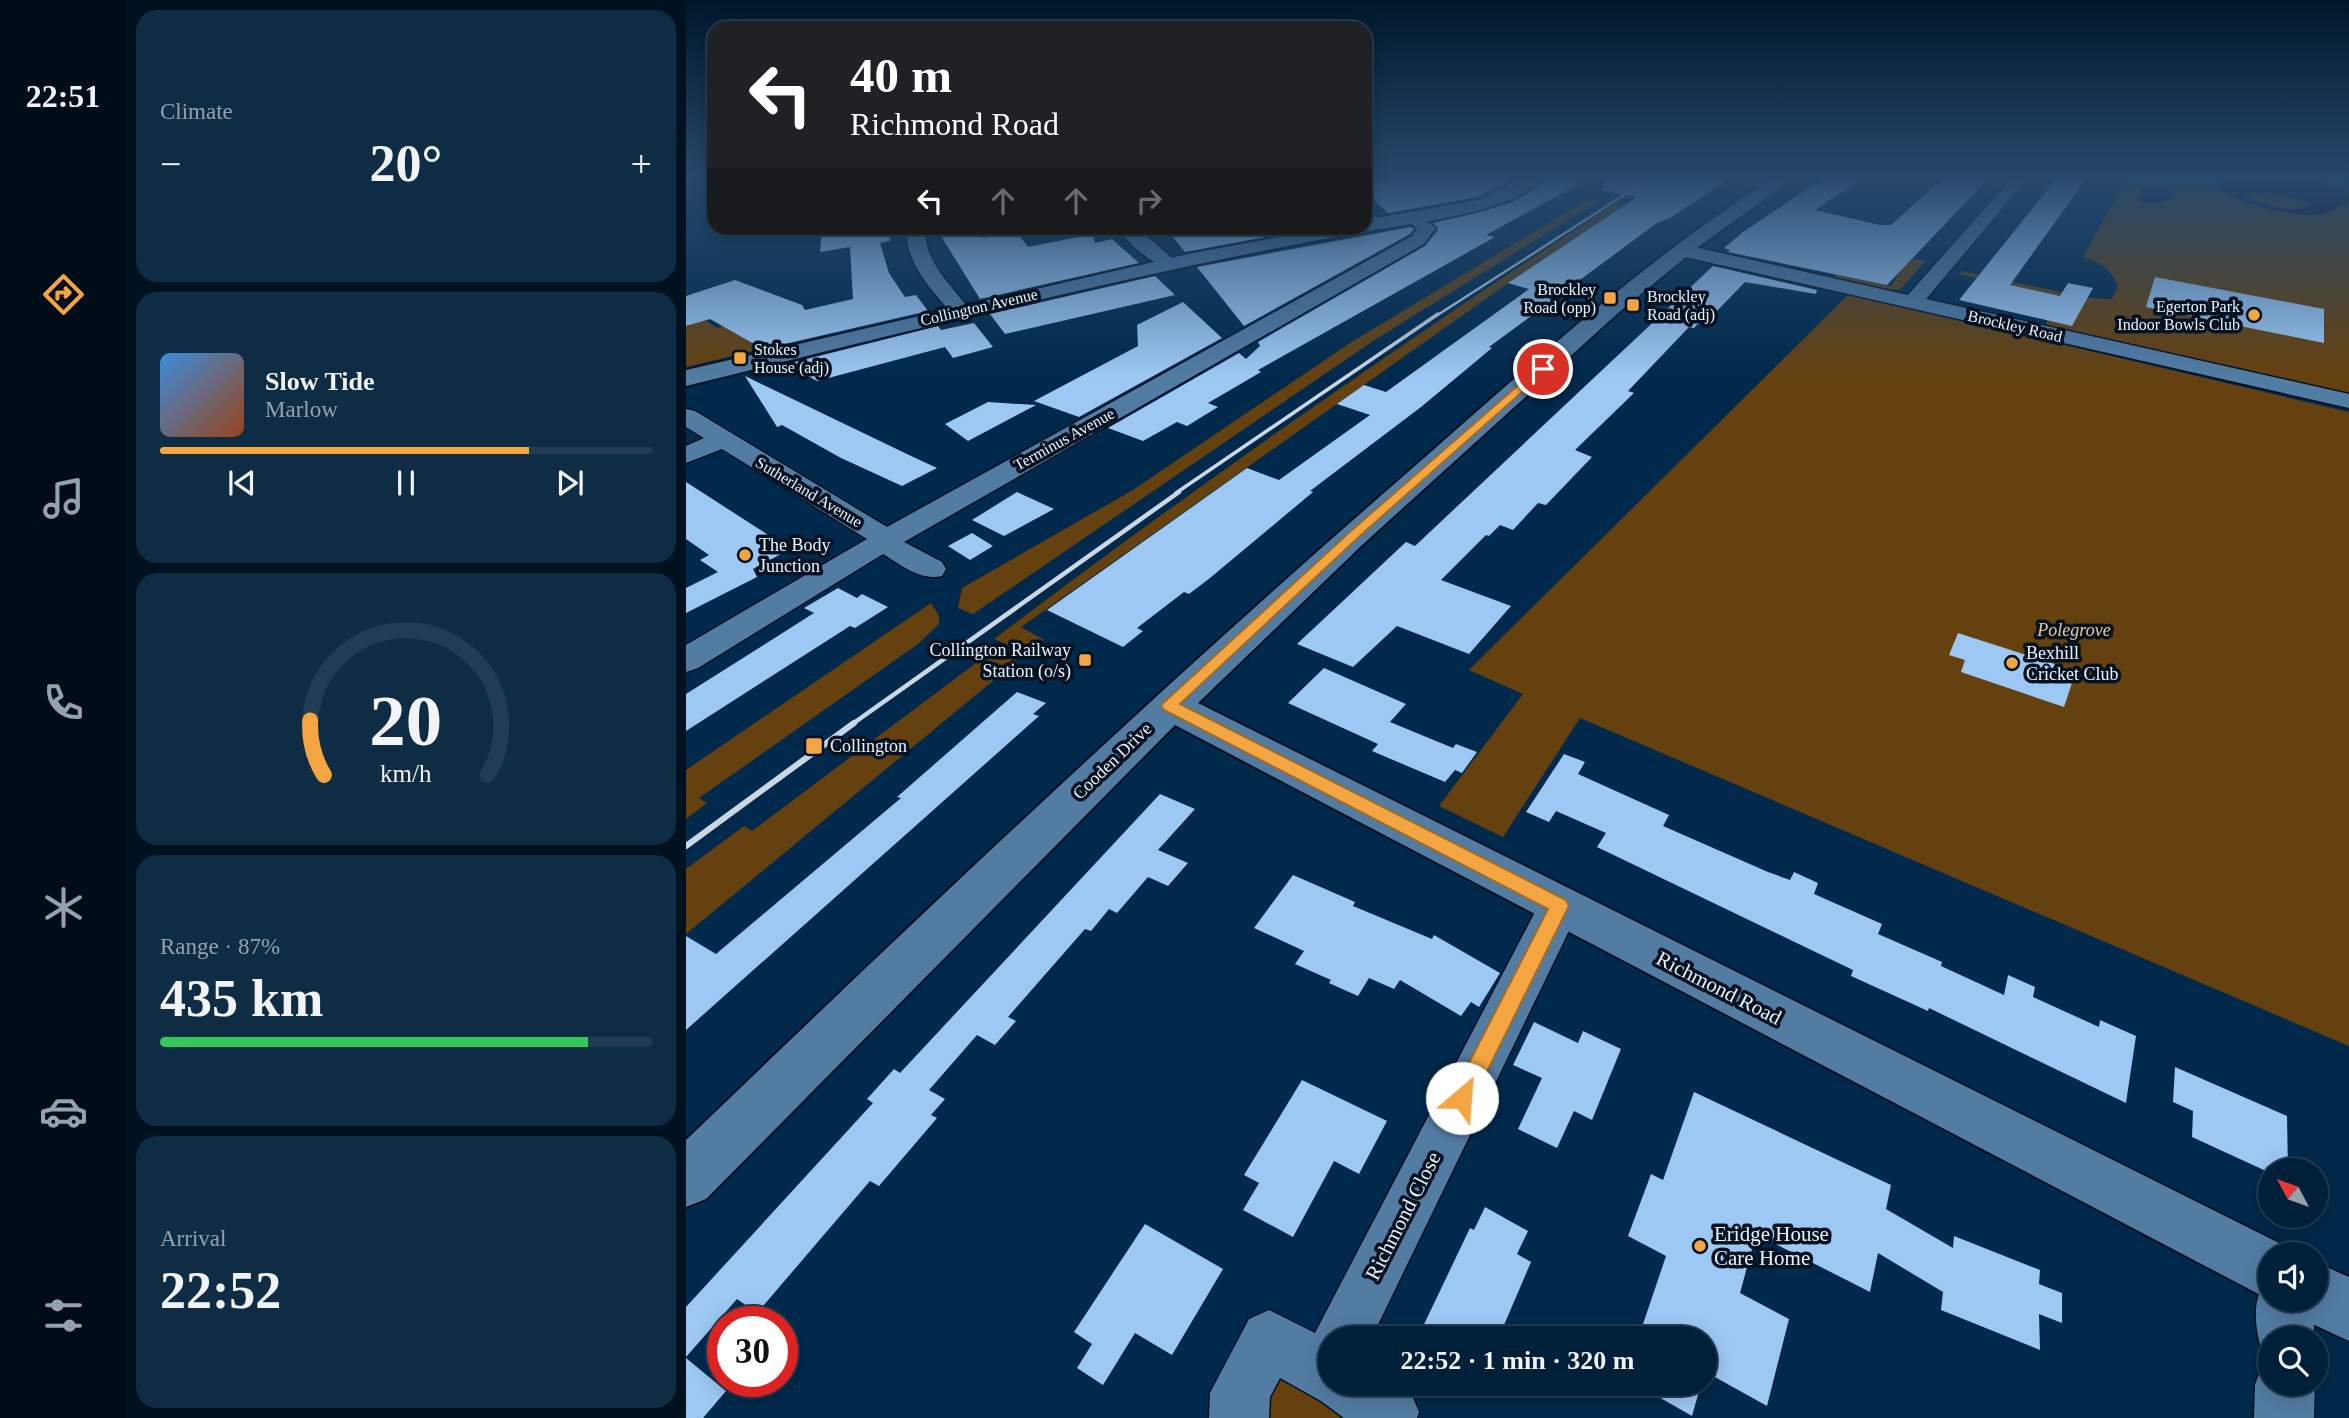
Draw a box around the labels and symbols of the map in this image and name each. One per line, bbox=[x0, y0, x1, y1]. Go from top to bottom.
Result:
place label: Brockley Road (opp) bbox=[1524, 281, 1596, 317]
street label: Collington Avenue bbox=[919, 285, 1040, 330]
place label: Brockley Road (adj) bbox=[1647, 288, 1715, 324]
marker: Brockley Road (opp) bbox=[1602, 290, 1618, 306]
marker: Brockley Road (adj) bbox=[1625, 297, 1641, 313]
place label: Egerton Park Indoor Bowls Club bbox=[2117, 298, 2240, 333]
street label: Brockley Road bbox=[1966, 307, 2064, 346]
marker: Egerton Park Indoor Bowls Club bbox=[2246, 307, 2262, 323]
pin bbox=[1513, 339, 1573, 399]
place label: Stokes House (adj) bbox=[754, 341, 829, 377]
marker: Stokes House (adj) bbox=[732, 350, 748, 366]
street label: Terminus Avenue bbox=[1011, 404, 1117, 474]
street label: Sutherland Avenue bbox=[753, 454, 865, 530]
place label: The Body Junction bbox=[759, 535, 831, 576]
marker: The Body Junction bbox=[737, 547, 753, 563]
park label: Polegrove bbox=[2036, 620, 2111, 640]
place label: Collington Railway Station (o/s) bbox=[930, 640, 1071, 682]
place label: Bexhill Cricket Club bbox=[2026, 643, 2119, 684]
marker: Collington Railway Station (o/s) bbox=[1077, 652, 1093, 668]
marker: Bexhill Cricket Club bbox=[2004, 655, 2020, 671]
street label: Cooden Drive bbox=[1069, 719, 1155, 803]
marker: Collington bbox=[804, 736, 824, 756]
place label: Collington bbox=[830, 736, 907, 756]
street label: Richmond Road bbox=[1652, 946, 1786, 1030]
position arrow bbox=[1425, 1061, 1499, 1135]
street label: Richmond Close bbox=[1360, 1148, 1446, 1284]
north arrow bbox=[2258, 1158, 2328, 1228]
place label: Eridge House Care Home bbox=[1714, 1222, 1829, 1270]
marker: Eridge House Care Home bbox=[1692, 1238, 1708, 1254]
speed limit sign: 30 bbox=[707, 1306, 798, 1397]

